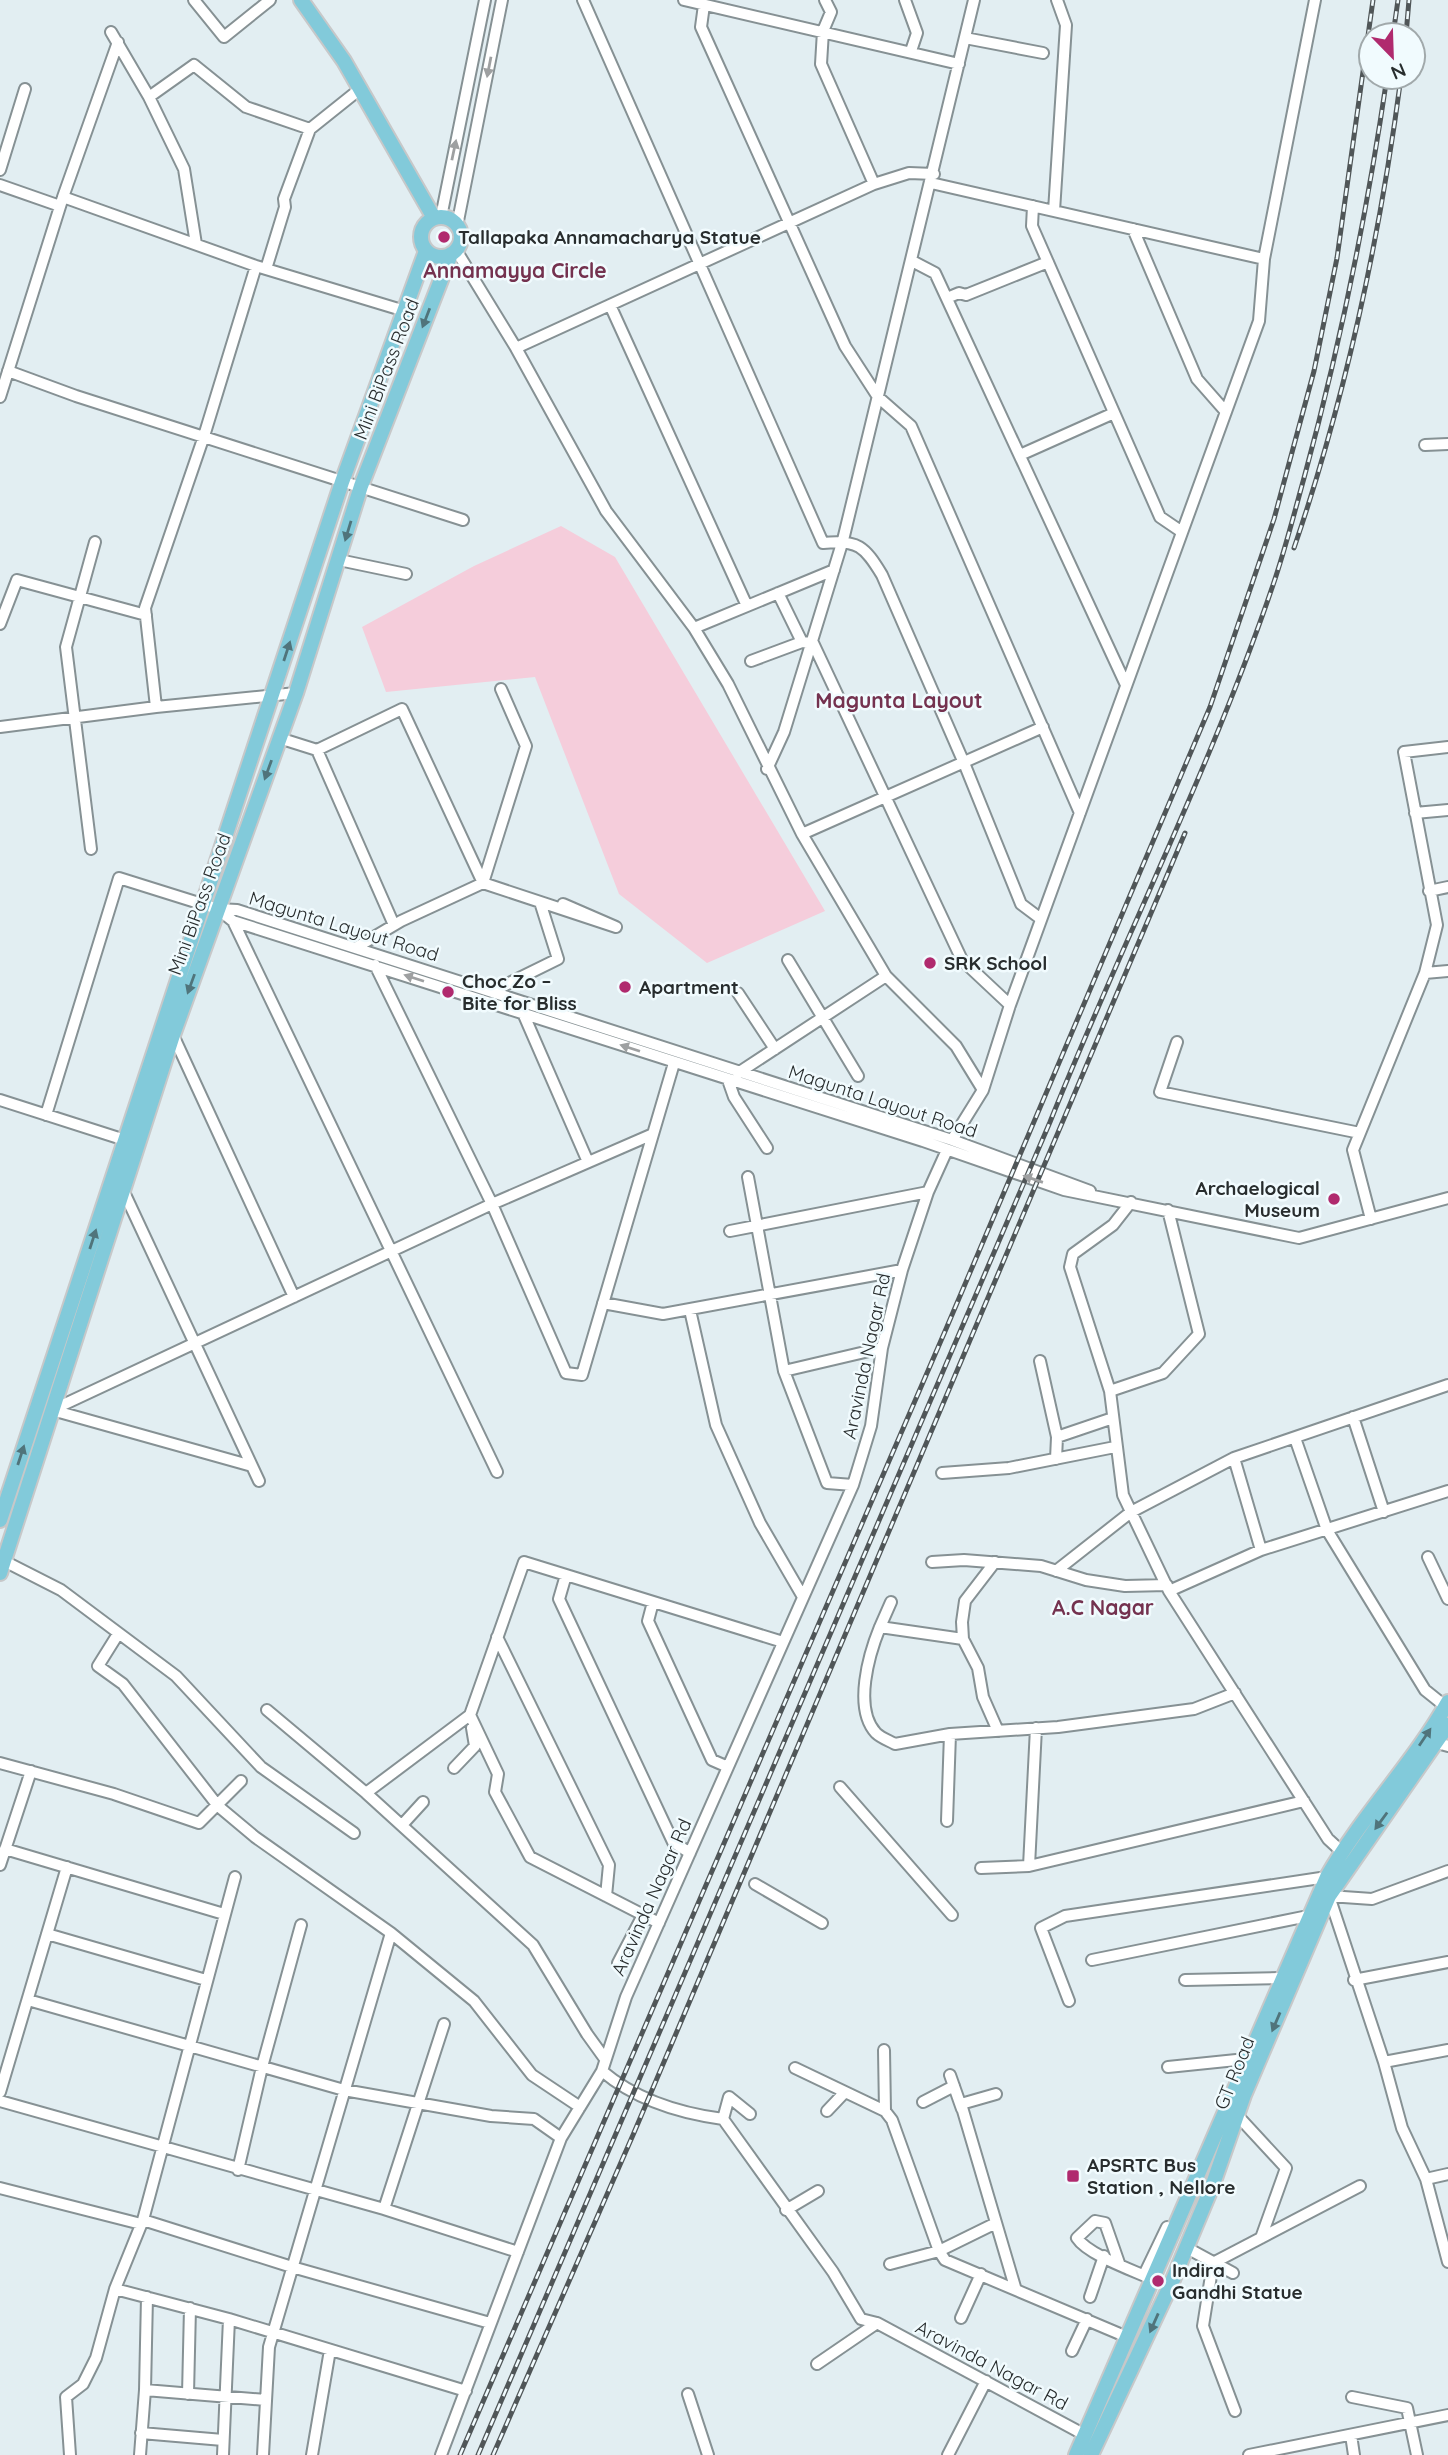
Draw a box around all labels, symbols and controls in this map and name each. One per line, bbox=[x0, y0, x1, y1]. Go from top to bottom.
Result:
north arrow bbox=[1357, 21, 1427, 91]
one-way arrow bbox=[483, 56, 494, 78]
text: N bbox=[1388, 58, 1410, 85]
one-way arrow bbox=[449, 139, 460, 161]
place label: Tallapaka Annamacharya Statue bbox=[458, 225, 761, 249]
marker: Tallapaka Annamacharya Statue bbox=[436, 229, 452, 245]
district label: Annamayya Circle bbox=[423, 257, 607, 283]
street label: Mini BiPass Road bbox=[348, 295, 424, 443]
one-way arrow bbox=[421, 307, 432, 328]
one-way arrow bbox=[342, 521, 352, 542]
one-way arrow bbox=[282, 640, 293, 661]
district label: Magunta Layout bbox=[815, 687, 983, 713]
one-way arrow bbox=[262, 760, 273, 781]
street label: Mini BiPass Road bbox=[162, 830, 236, 978]
street label: Magunta Layout Road bbox=[246, 886, 442, 966]
place label: SRK School bbox=[944, 951, 1047, 975]
marker: SRK School bbox=[922, 955, 938, 971]
place label: Choc Zo – Bite for Bliss bbox=[462, 969, 577, 1015]
one-way arrow bbox=[403, 972, 424, 983]
one-way arrow bbox=[185, 974, 196, 995]
place label: Apartment bbox=[639, 975, 739, 999]
marker: Apartment bbox=[617, 979, 633, 995]
marker: Choc Zo – Bite for Bliss bbox=[440, 984, 456, 1000]
one-way arrow bbox=[619, 1043, 640, 1053]
street label: Magunta Layout Road bbox=[785, 1059, 981, 1143]
one-way arrow bbox=[1022, 1173, 1043, 1184]
place label: Archaelogical Museum bbox=[1196, 1176, 1320, 1222]
marker: Archaelogical Museum bbox=[1326, 1191, 1342, 1207]
one-way arrow bbox=[88, 1228, 99, 1249]
street label: Aravinda Nagar Rd bbox=[837, 1271, 895, 1441]
one-way arrow bbox=[17, 1444, 27, 1465]
district label: A.C Nagar bbox=[1052, 1594, 1154, 1620]
one-way arrow bbox=[1418, 1727, 1431, 1746]
one-way arrow bbox=[1374, 1812, 1388, 1830]
street label: Aravinda Nagar Rd bbox=[606, 1815, 696, 1979]
one-way arrow bbox=[1270, 2011, 1281, 2032]
street label: GT Road bbox=[1209, 2033, 1259, 2113]
place label: APSRTC Bus Station , Nellore bbox=[1087, 2153, 1236, 2199]
marker: APSRTC Bus Station , Nellore bbox=[1065, 2168, 1081, 2184]
place label: Indira Gandhi Statue bbox=[1172, 2258, 1303, 2304]
marker: Indira Gandhi Statue bbox=[1150, 2273, 1166, 2289]
one-way arrow bbox=[1148, 2313, 1160, 2333]
street label: Aravinda Nagar Rd bbox=[912, 2315, 1072, 2415]

